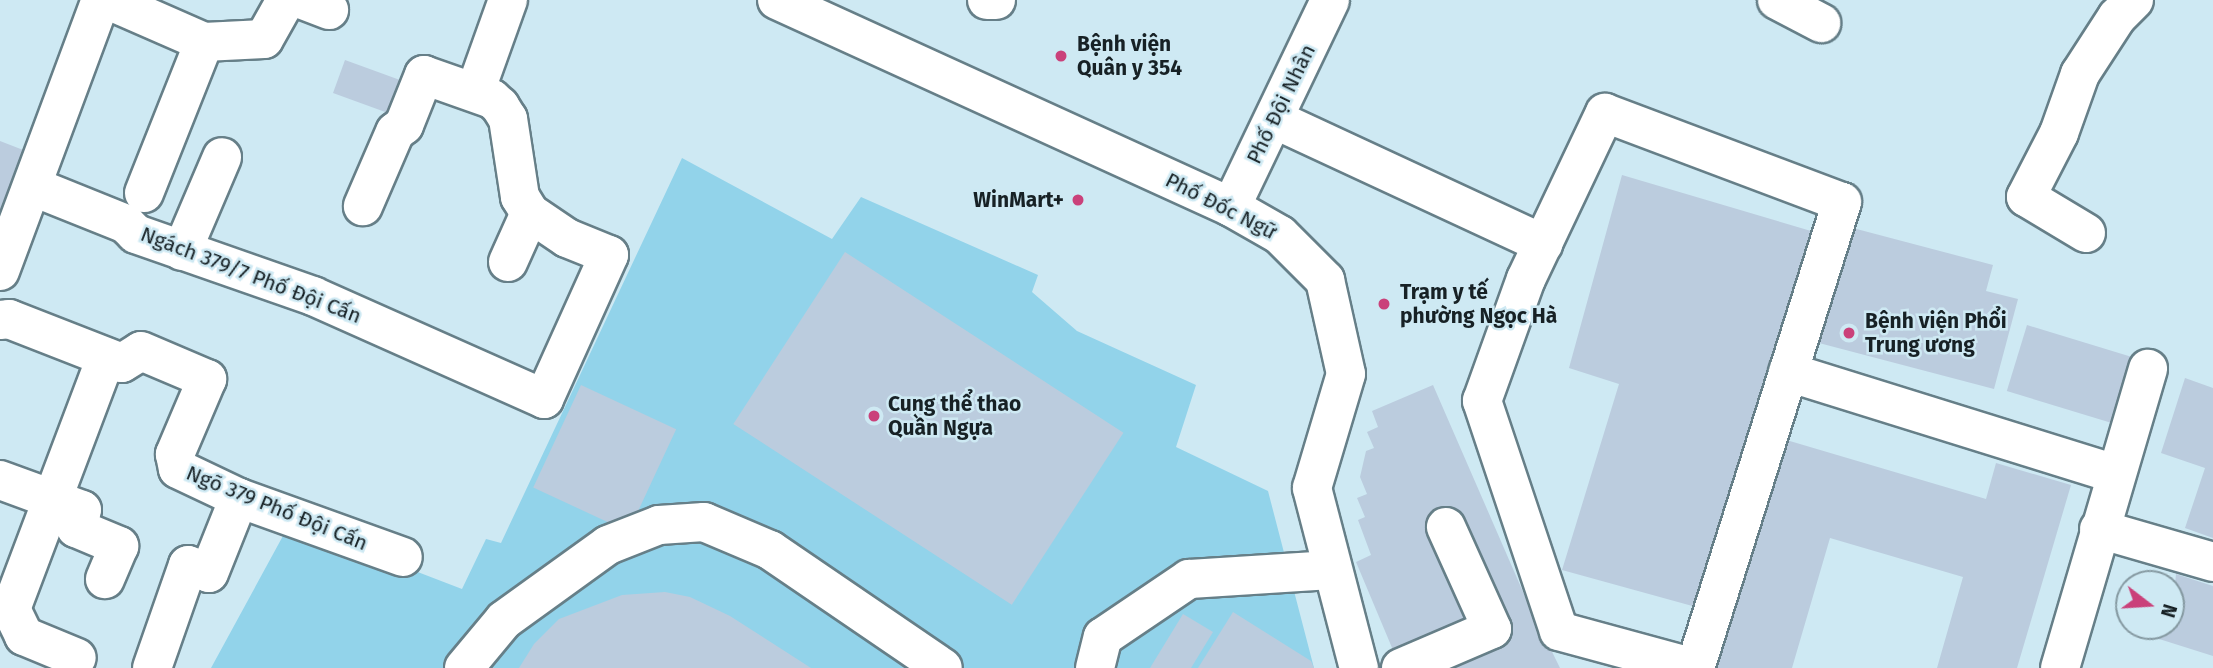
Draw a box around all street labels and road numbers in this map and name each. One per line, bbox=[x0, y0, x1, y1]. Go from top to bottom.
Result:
street label: Phố Đội Nhân bbox=[1241, 40, 1321, 168]
street label: Phố Đốc Ngữ bbox=[1161, 167, 1281, 245]
street label: Ngách 379/7 Phố Đội Cấn bbox=[137, 221, 365, 329]
street label: Ngõ 379 Phố Đội Cấn bbox=[183, 460, 371, 556]

